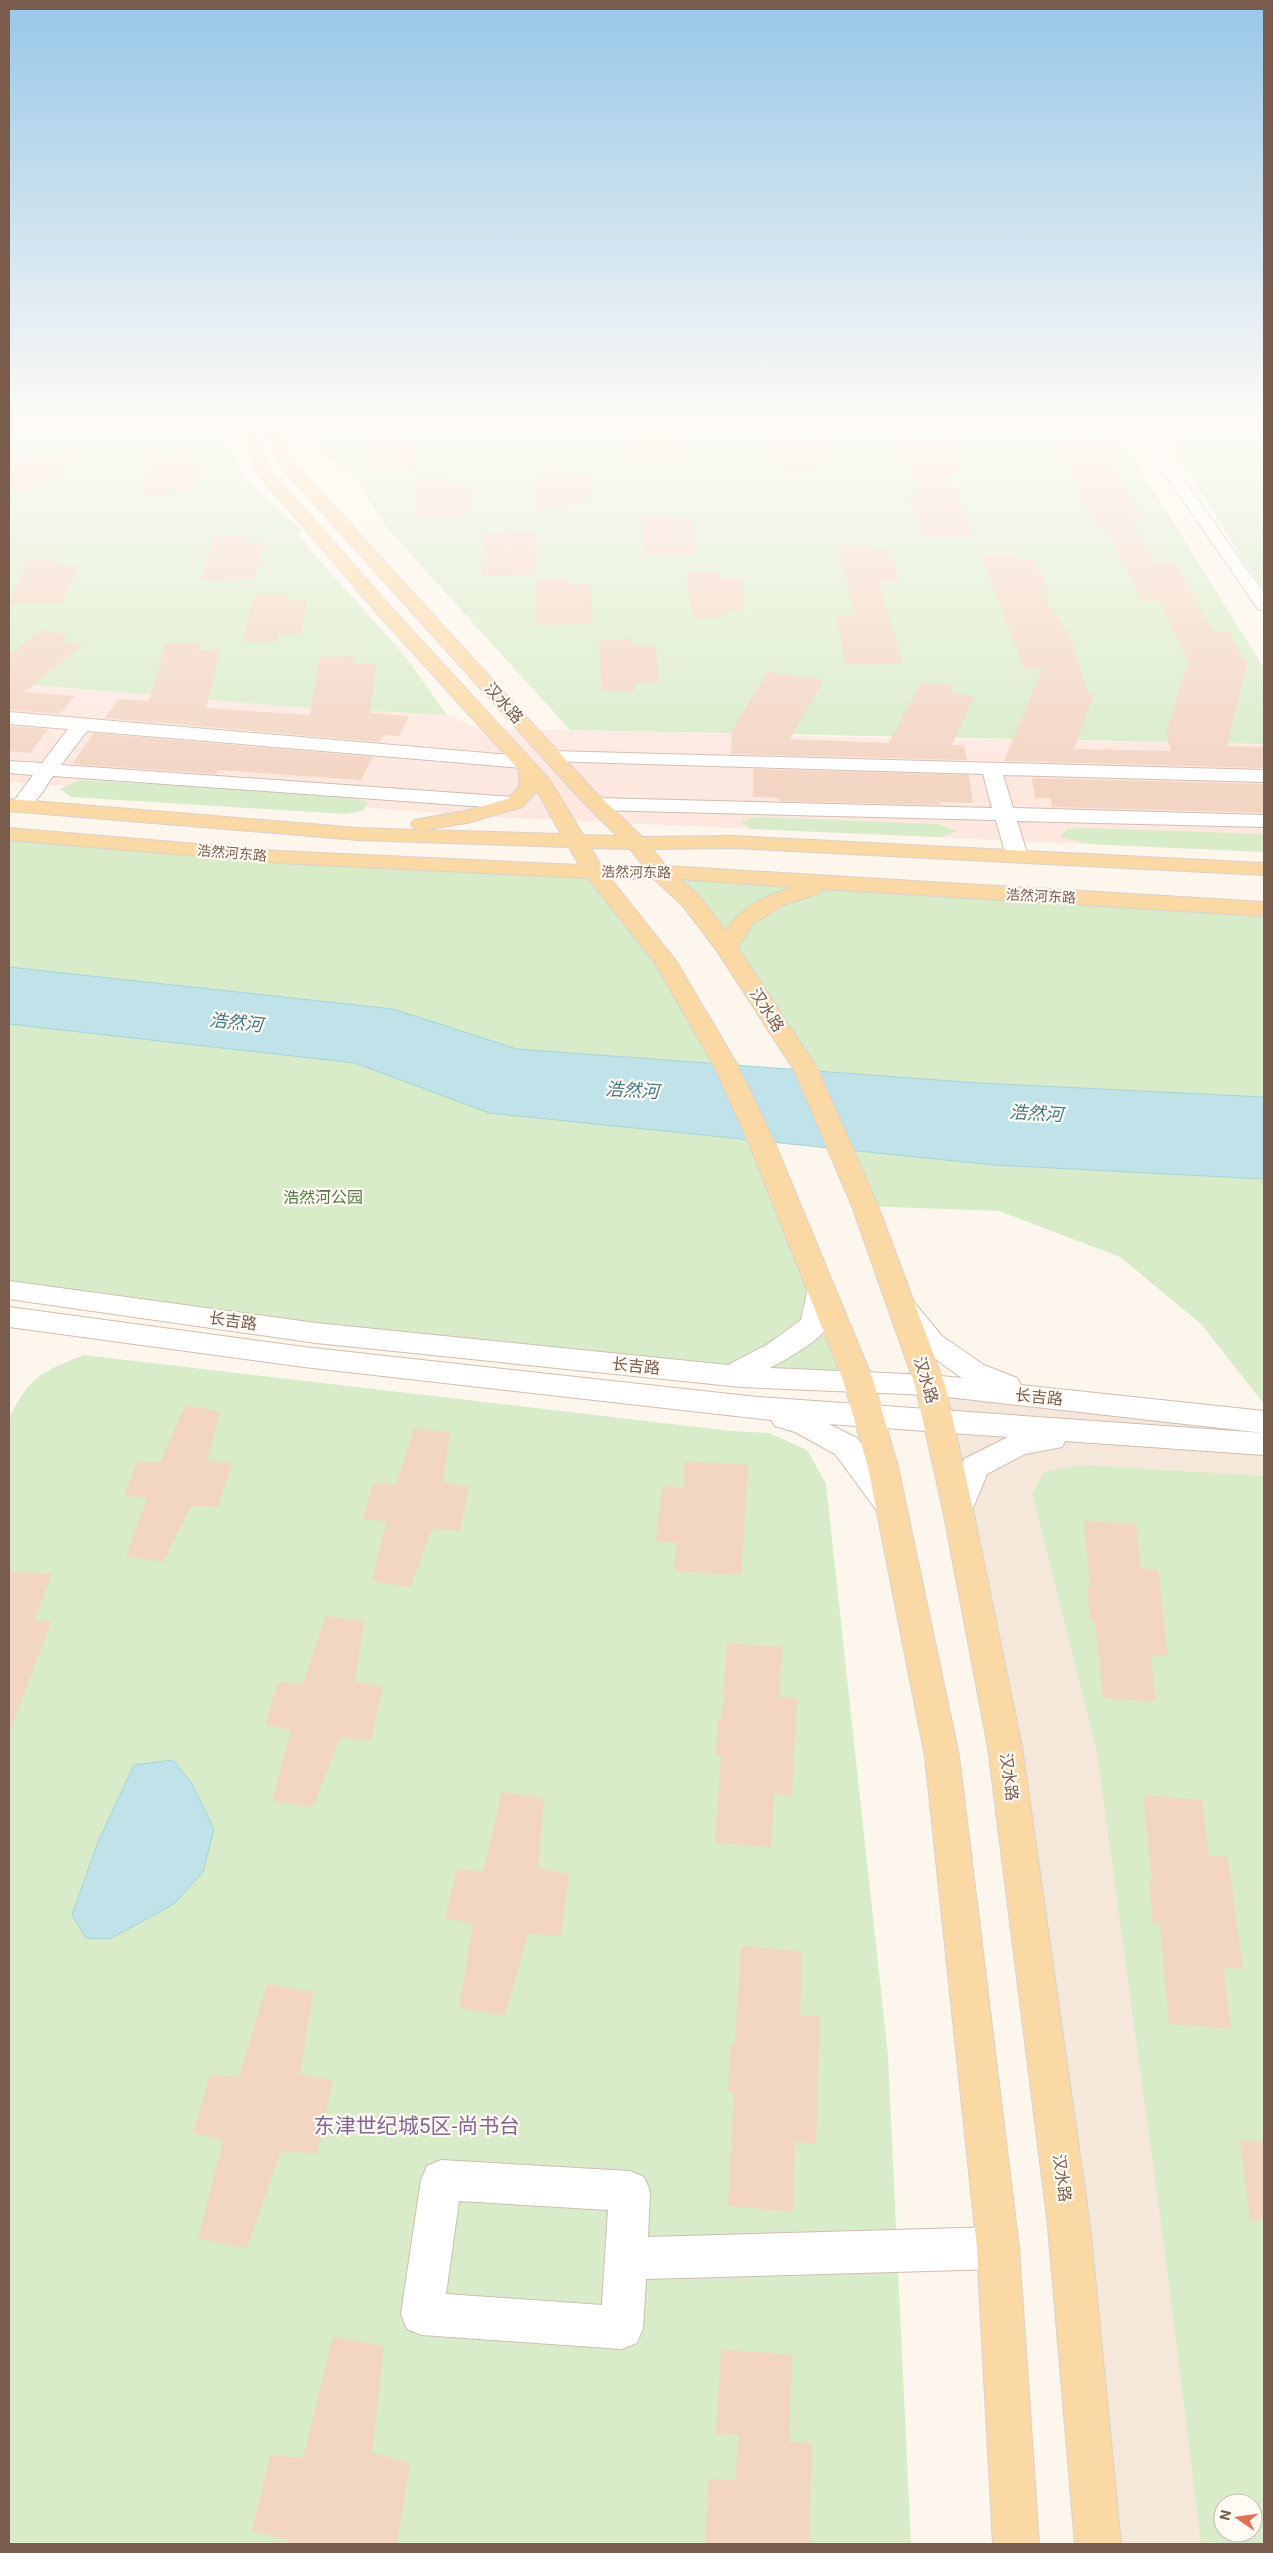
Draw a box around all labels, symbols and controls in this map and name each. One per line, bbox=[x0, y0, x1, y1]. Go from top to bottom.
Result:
street label: 汉水路 bbox=[481, 679, 527, 727]
street label: 浩然河东路 bbox=[196, 842, 268, 864]
street label: 浩然河东路 bbox=[601, 863, 671, 881]
street label: 浩然河东路 bbox=[1006, 886, 1076, 906]
street label: 汉水路 bbox=[746, 985, 788, 1035]
water label: 浩然河 bbox=[208, 1009, 267, 1036]
water label: 浩然河 bbox=[604, 1078, 663, 1102]
water label: 浩然河 bbox=[1008, 1101, 1067, 1125]
park label: 浩然河公园 bbox=[283, 1188, 363, 1207]
street label: 长吉路 bbox=[208, 1308, 258, 1334]
street label: 长吉路 bbox=[611, 1354, 661, 1378]
street label: 汉水路 bbox=[910, 1354, 942, 1406]
street label: 长吉路 bbox=[1014, 1385, 1064, 1409]
street label: 汉水路 bbox=[996, 1752, 1022, 1802]
district label: 东津世纪城5区-尚书台 bbox=[314, 2114, 520, 2138]
street label: 汉水路 bbox=[1049, 2153, 1075, 2203]
north arrow bbox=[1213, 2493, 1263, 2543]
text: N bbox=[1216, 2508, 1234, 2522]

